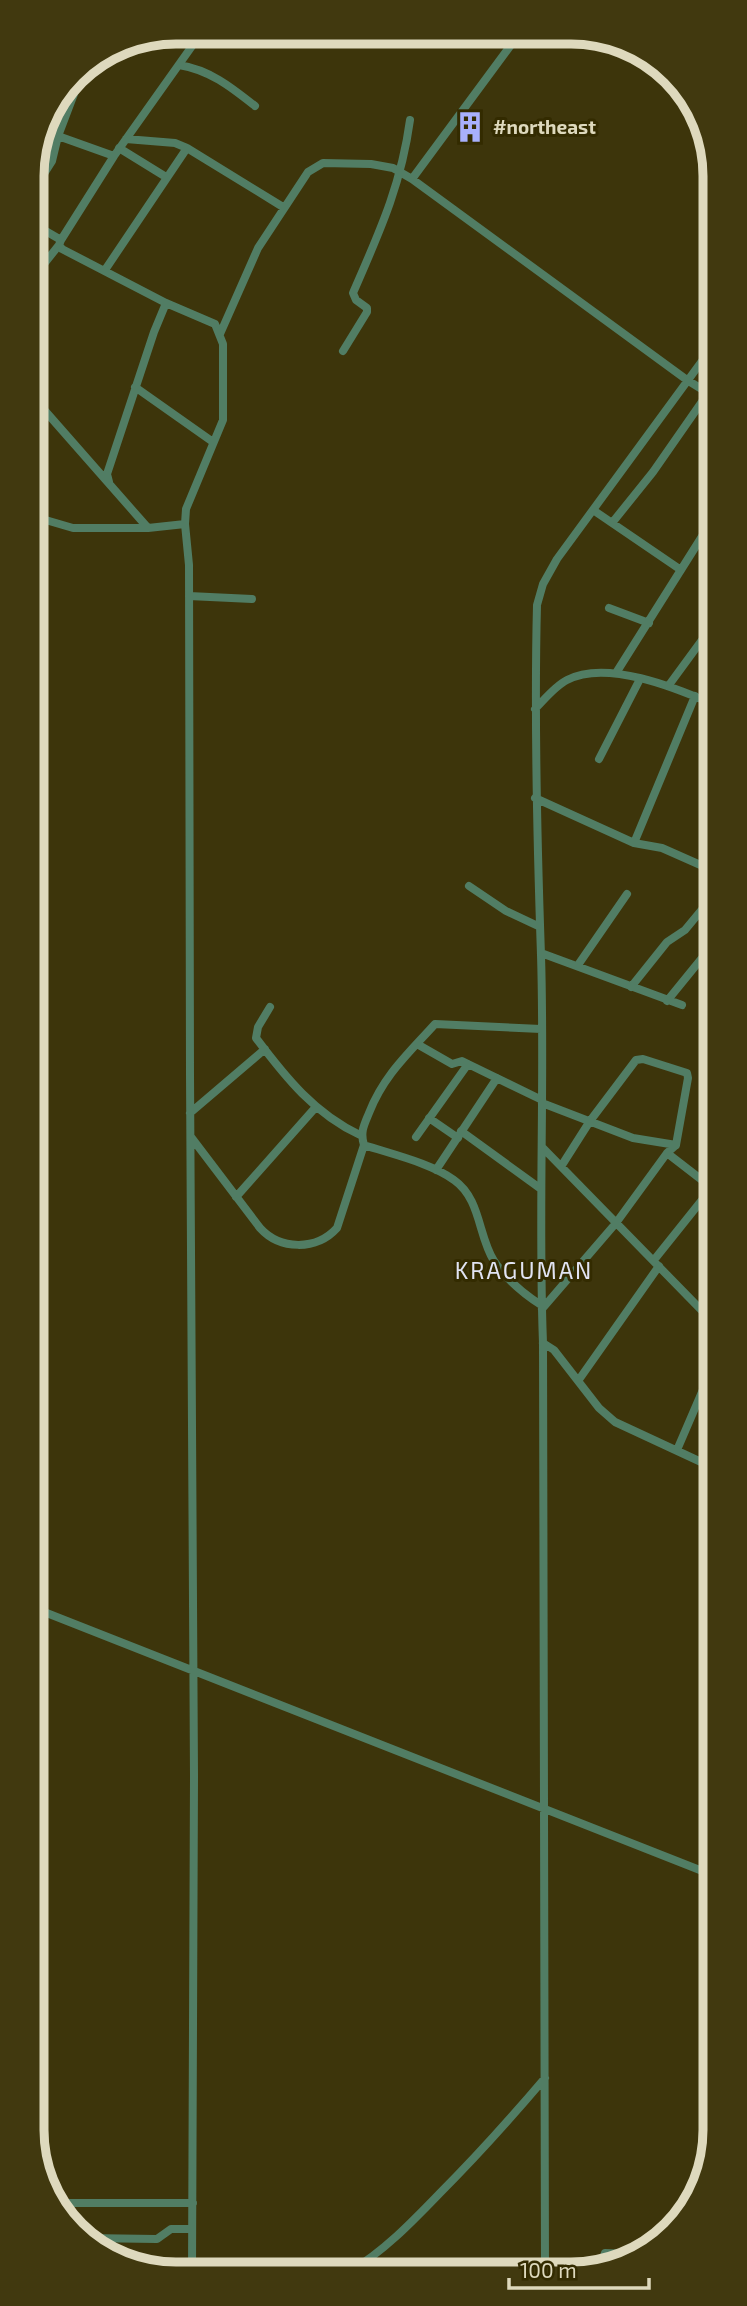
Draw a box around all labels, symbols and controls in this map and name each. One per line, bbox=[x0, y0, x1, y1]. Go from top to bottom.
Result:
building icon: #northeast bbox=[453, 110, 487, 144]
place label: #northeast bbox=[493, 115, 596, 138]
district label: KRAGUMAN bbox=[455, 1256, 593, 1284]
scale bar bbox=[509, 2246, 649, 2290]
text: 100 m bbox=[520, 2257, 577, 2282]

